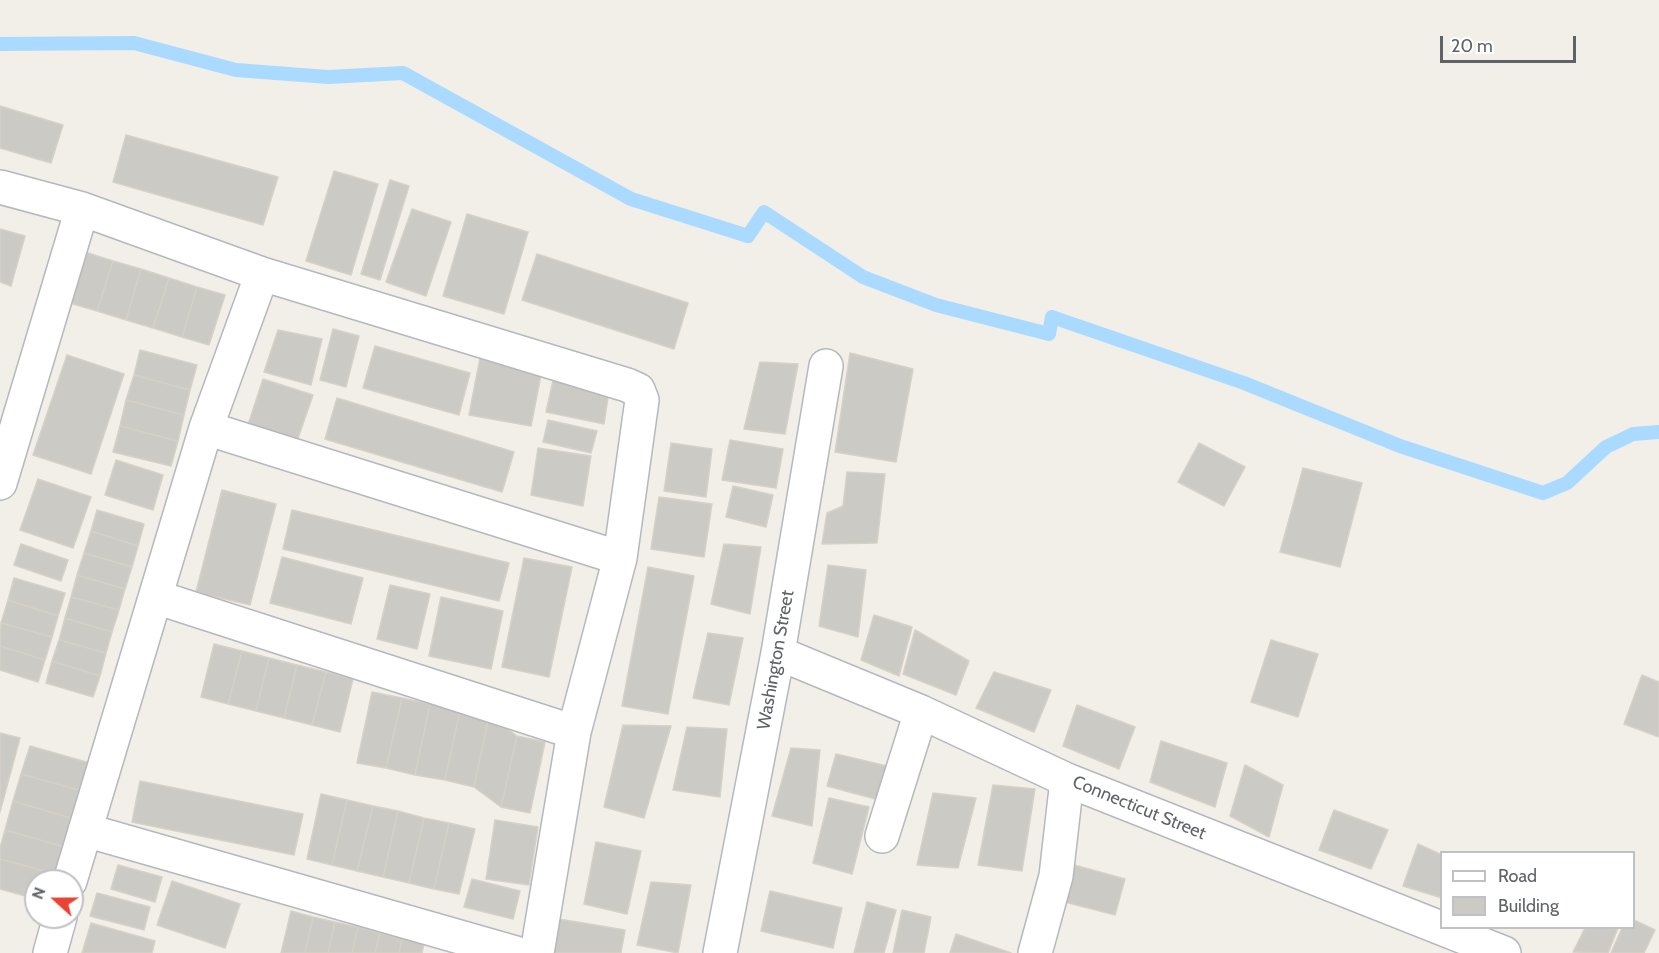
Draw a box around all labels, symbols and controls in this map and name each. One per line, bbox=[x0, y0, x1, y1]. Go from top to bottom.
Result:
scale bar bbox=[1443, 24, 1580, 62]
text: 20 m bbox=[1451, 35, 1493, 57]
street label: Washington Street bbox=[753, 589, 799, 731]
street label: Connecticut Street bbox=[1069, 771, 1209, 845]
legend bbox=[1440, 851, 1635, 929]
text: Road bbox=[1498, 865, 1537, 887]
north arrow bbox=[24, 869, 84, 929]
text: N bbox=[28, 884, 49, 902]
text: Building bbox=[1498, 895, 1559, 917]

